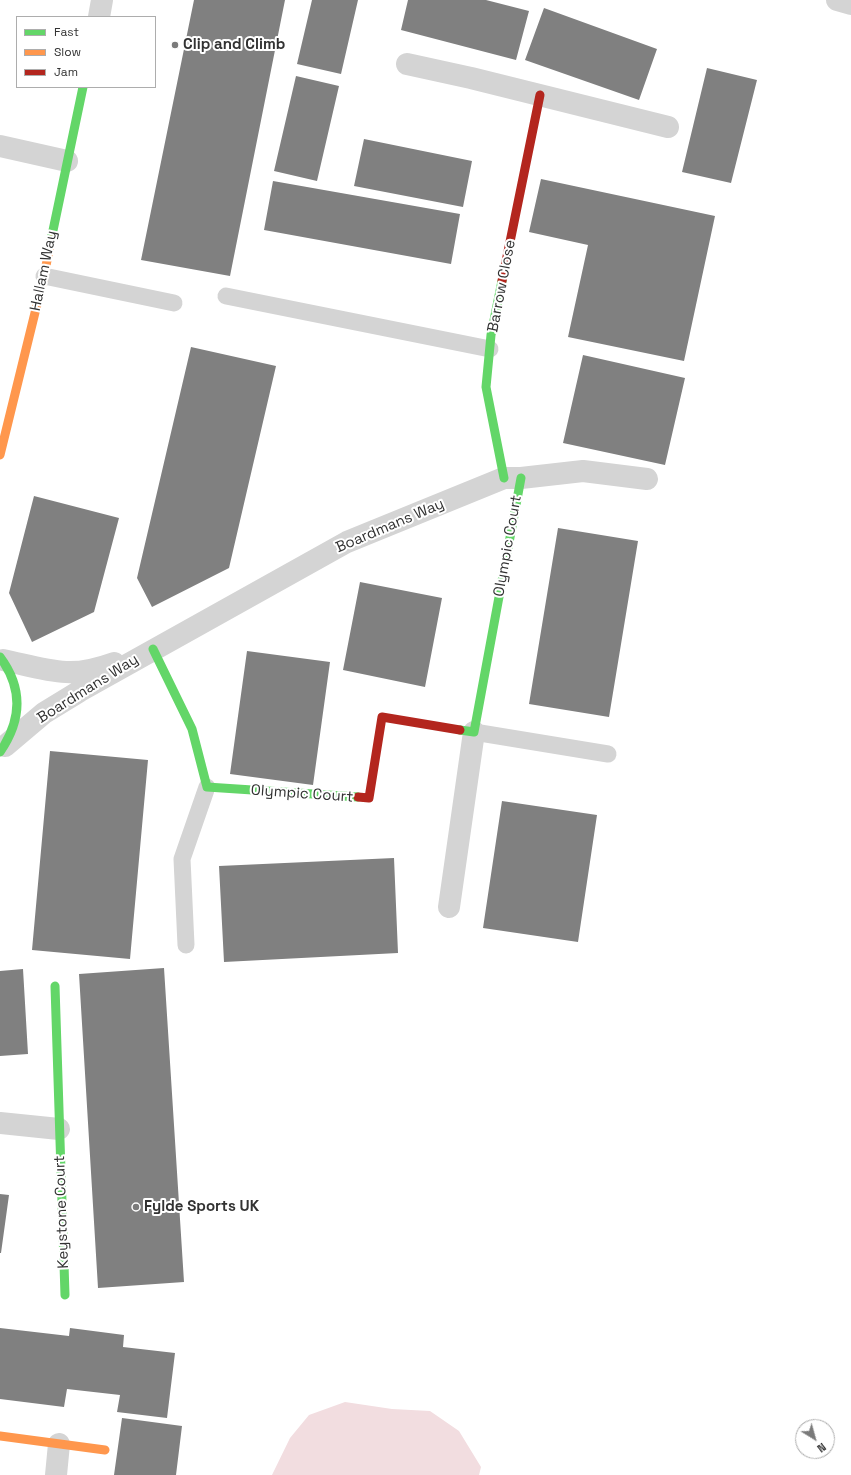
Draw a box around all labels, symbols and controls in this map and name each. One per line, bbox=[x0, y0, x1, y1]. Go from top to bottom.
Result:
legend bbox=[16, 16, 156, 88]
text: Fast bbox=[54, 24, 79, 40]
place label: Clip and Climb bbox=[183, 36, 285, 54]
marker: Clip and Climb bbox=[170, 40, 180, 50]
text: Slow bbox=[54, 44, 81, 60]
text: Jam bbox=[54, 64, 78, 80]
street label: Hallam Way bbox=[27, 229, 61, 313]
street label: Barrow Close bbox=[484, 238, 520, 334]
street label: Olympic Court bbox=[490, 494, 526, 598]
street label: Boardmans Way bbox=[333, 495, 447, 557]
street label: Boardmans Way bbox=[34, 651, 142, 727]
street label: Olympic Court bbox=[250, 781, 354, 807]
street label: Keystone Court bbox=[51, 1155, 73, 1269]
place label: Fylde Sports UK bbox=[144, 1198, 259, 1216]
marker: Fylde Sports UK bbox=[131, 1202, 141, 1212]
north arrow bbox=[795, 1419, 835, 1459]
text: N bbox=[814, 1440, 829, 1456]

